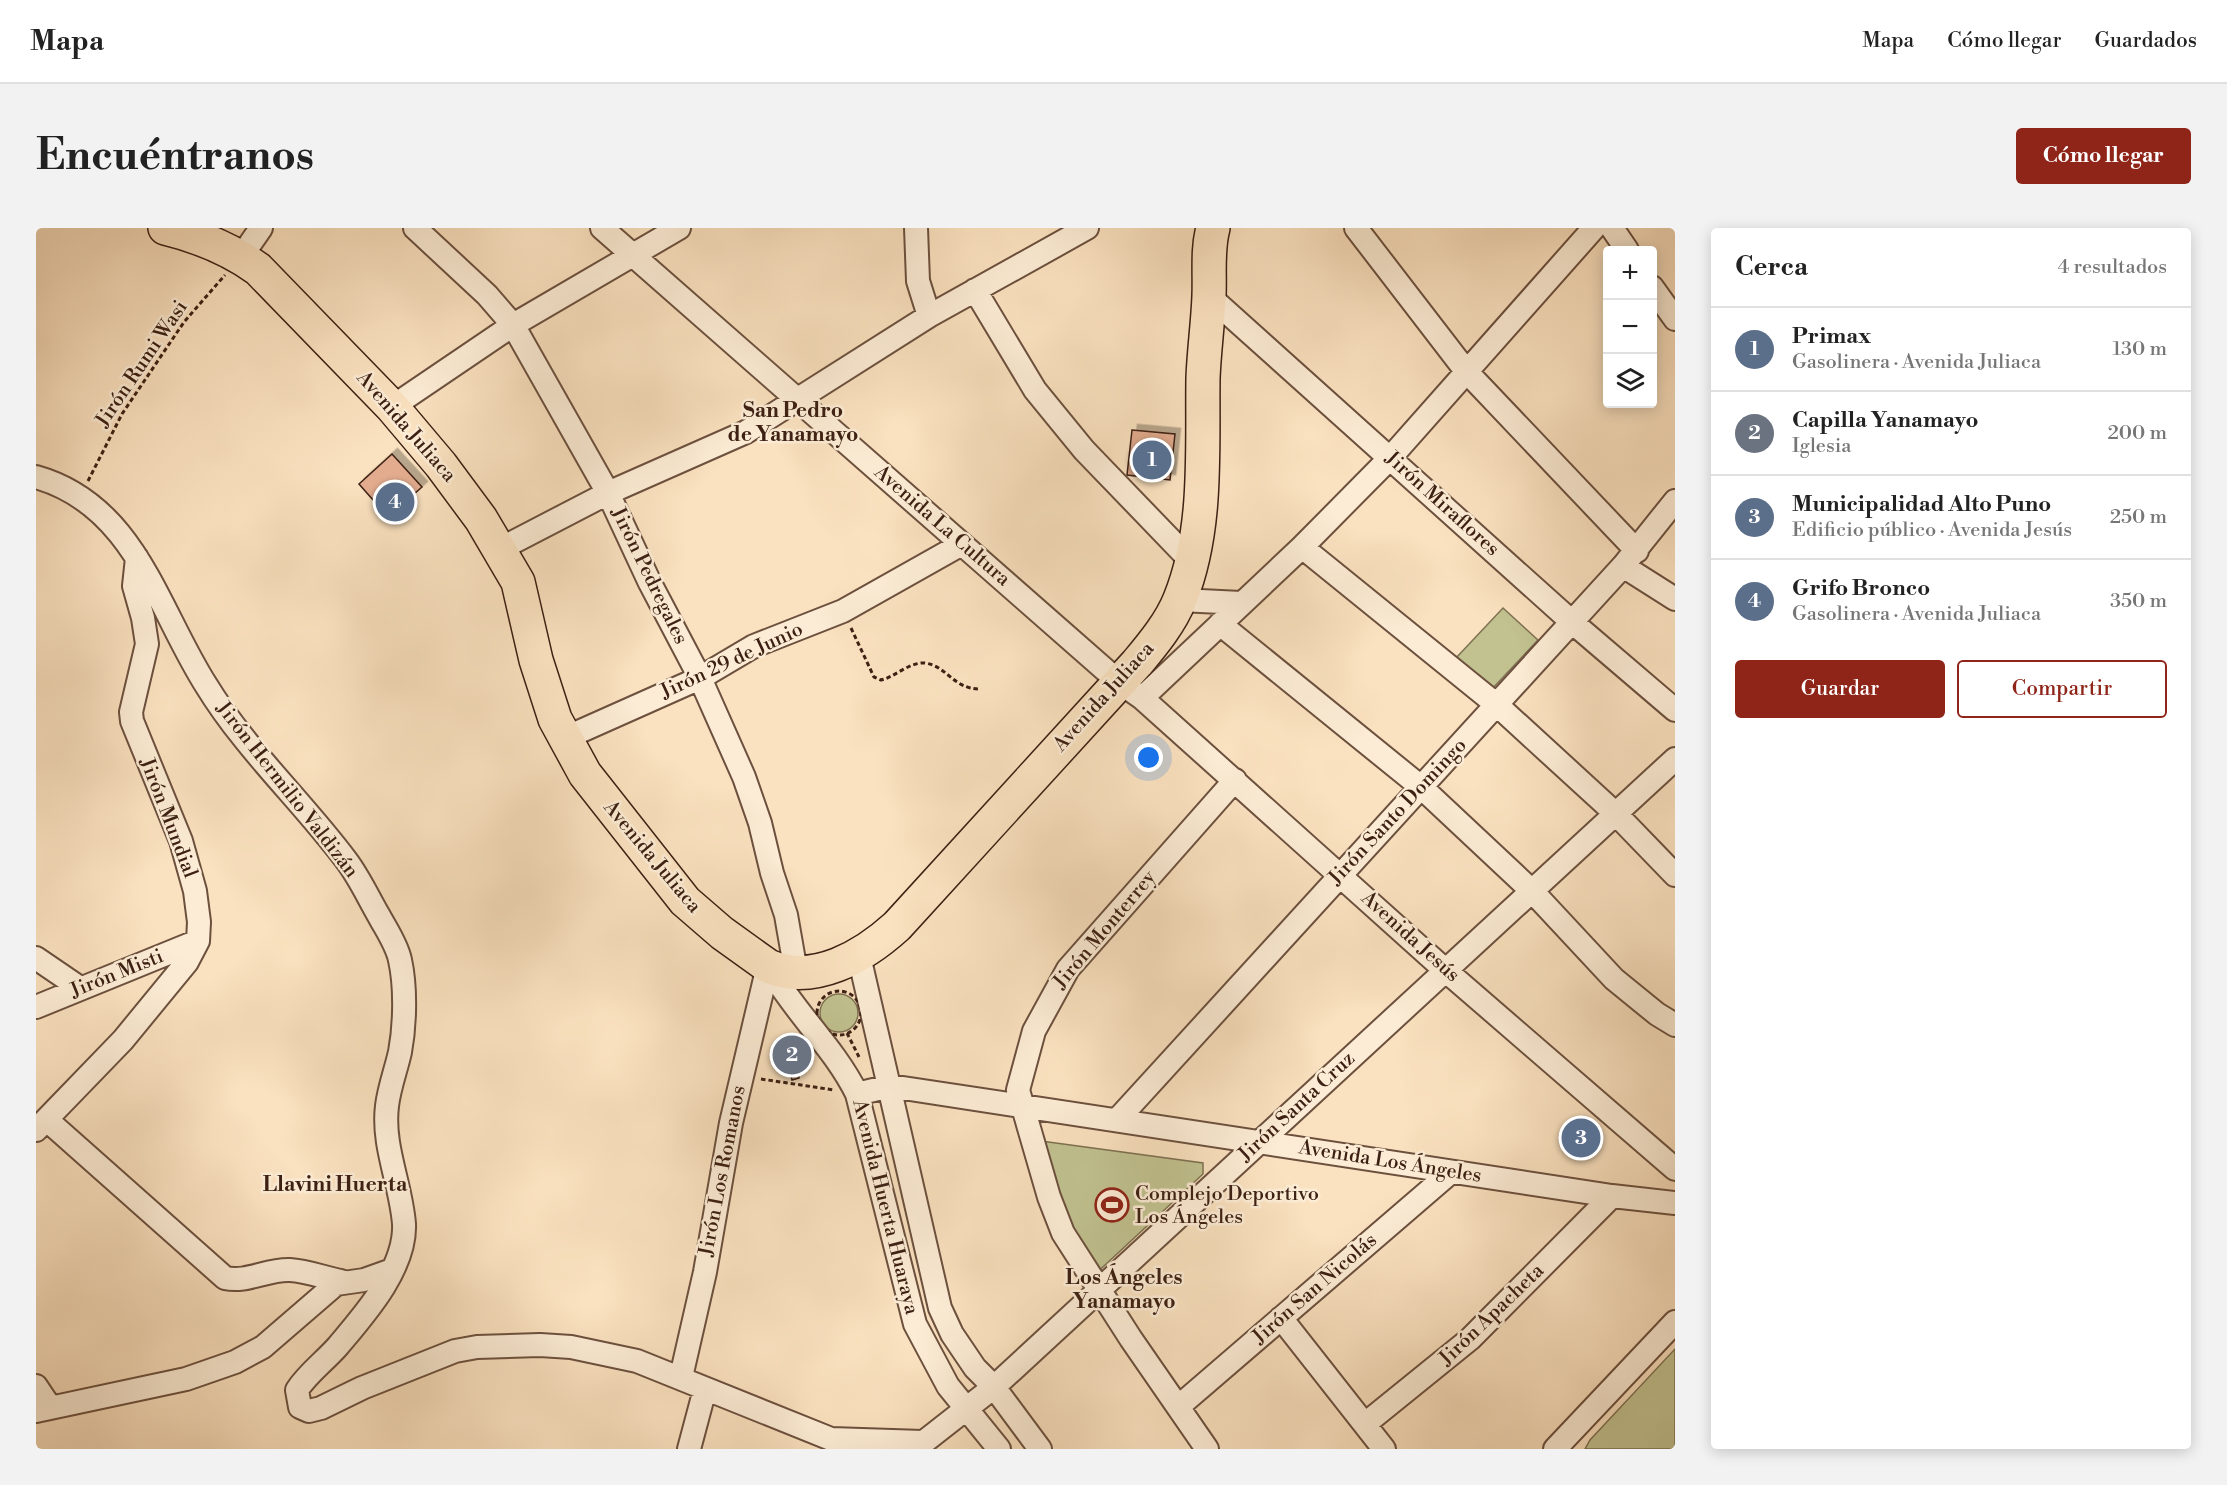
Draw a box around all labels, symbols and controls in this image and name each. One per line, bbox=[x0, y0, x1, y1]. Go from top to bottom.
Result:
text: Mapa bbox=[30, 24, 104, 59]
text: Mapa bbox=[1862, 28, 1914, 54]
text: Cómo llegar bbox=[1947, 28, 2062, 54]
text: Guardados bbox=[2095, 28, 2197, 54]
button: Cómo llegar bbox=[2016, 128, 2191, 184]
text: Encuéntranos bbox=[36, 130, 314, 183]
map controls bbox=[1603, 246, 1657, 408]
button: + bbox=[1603, 246, 1657, 300]
text: Cerca bbox=[1735, 251, 1808, 283]
text: 4 resultados bbox=[2057, 255, 2167, 280]
street label: Jirón Rumi Wasi bbox=[90, 296, 194, 433]
button: − bbox=[1603, 300, 1657, 354]
text: Primax bbox=[1792, 323, 1871, 350]
text: 1 bbox=[1750, 337, 1759, 362]
text: 130 m bbox=[2112, 337, 2167, 362]
text: Gasolinera · Avenida Juliaca bbox=[1792, 350, 2041, 375]
button: layers bbox=[1603, 354, 1657, 408]
street label: Avenida Juliaca bbox=[350, 365, 462, 488]
district label: San Pedro de Yanamayo bbox=[728, 398, 858, 448]
text: Capilla Yanamayo bbox=[1792, 407, 1978, 434]
text: 2 bbox=[1748, 421, 1761, 446]
text: 200 m bbox=[2107, 421, 2167, 446]
text: Iglesia bbox=[1792, 434, 1851, 459]
pin: 1 bbox=[1132, 438, 1172, 482]
street label: Jirón Miraflores bbox=[1379, 446, 1504, 562]
street label: Avenida La Cultura bbox=[868, 459, 1016, 593]
pin: 4 bbox=[376, 480, 414, 524]
text: Municipalidad Alto Puno bbox=[1792, 491, 2051, 518]
street label: Jirón Pedregales bbox=[605, 503, 693, 649]
text: 3 bbox=[1748, 505, 1761, 530]
text: 250 m bbox=[2110, 505, 2167, 530]
text: Edificio público · Avenida Jesús bbox=[1792, 518, 2072, 543]
text: Grifo Bronco bbox=[1792, 575, 1930, 602]
text: 4 bbox=[1748, 589, 1761, 614]
text: 350 m bbox=[2110, 589, 2167, 614]
text: Gasolinera · Avenida Juliaca bbox=[1792, 602, 2041, 627]
street label: Jirón 29 de Junio bbox=[656, 617, 807, 705]
street label: Avenida Juliaca bbox=[1047, 636, 1161, 758]
button: Guardar bbox=[1735, 660, 1945, 718]
button: Compartir bbox=[1957, 660, 2167, 718]
street label: Jirón Hermilio Valdizán bbox=[210, 696, 364, 883]
street label: Jirón Santo Domingo bbox=[1323, 733, 1472, 891]
your location bbox=[1134, 743, 1163, 772]
street label: Jirón Mundial bbox=[133, 754, 202, 882]
street label: Avenida Juliaca bbox=[597, 795, 707, 919]
street label: Jirón Monterrey bbox=[1048, 866, 1162, 995]
street label: Avenida Jesús bbox=[1355, 885, 1465, 988]
street label: Jirón Misti bbox=[66, 944, 168, 1004]
pin: 2 bbox=[772, 1032, 812, 1078]
street label: Jirón Santa Cruz bbox=[1233, 1047, 1361, 1168]
street label: Jirón Los Romanos bbox=[694, 1084, 752, 1259]
street label: Avenida Huerta Huaraya bbox=[846, 1096, 924, 1318]
pin: 3 bbox=[1562, 1116, 1600, 1160]
street label: Avenida Los Ángeles bbox=[1296, 1134, 1483, 1189]
district label: Llavini Huerta bbox=[263, 1172, 408, 1198]
place label: Complejo Deportivo Los Ángeles bbox=[1135, 1182, 1319, 1230]
sports icon: Complejo Deportivo Los Ángeles bbox=[1094, 1187, 1130, 1223]
street label: Jirón San Nicolás bbox=[1247, 1228, 1382, 1351]
street label: Jirón Apacheta bbox=[1434, 1258, 1550, 1372]
district label: Los Ángeles Yanamayo bbox=[1065, 1263, 1183, 1315]

